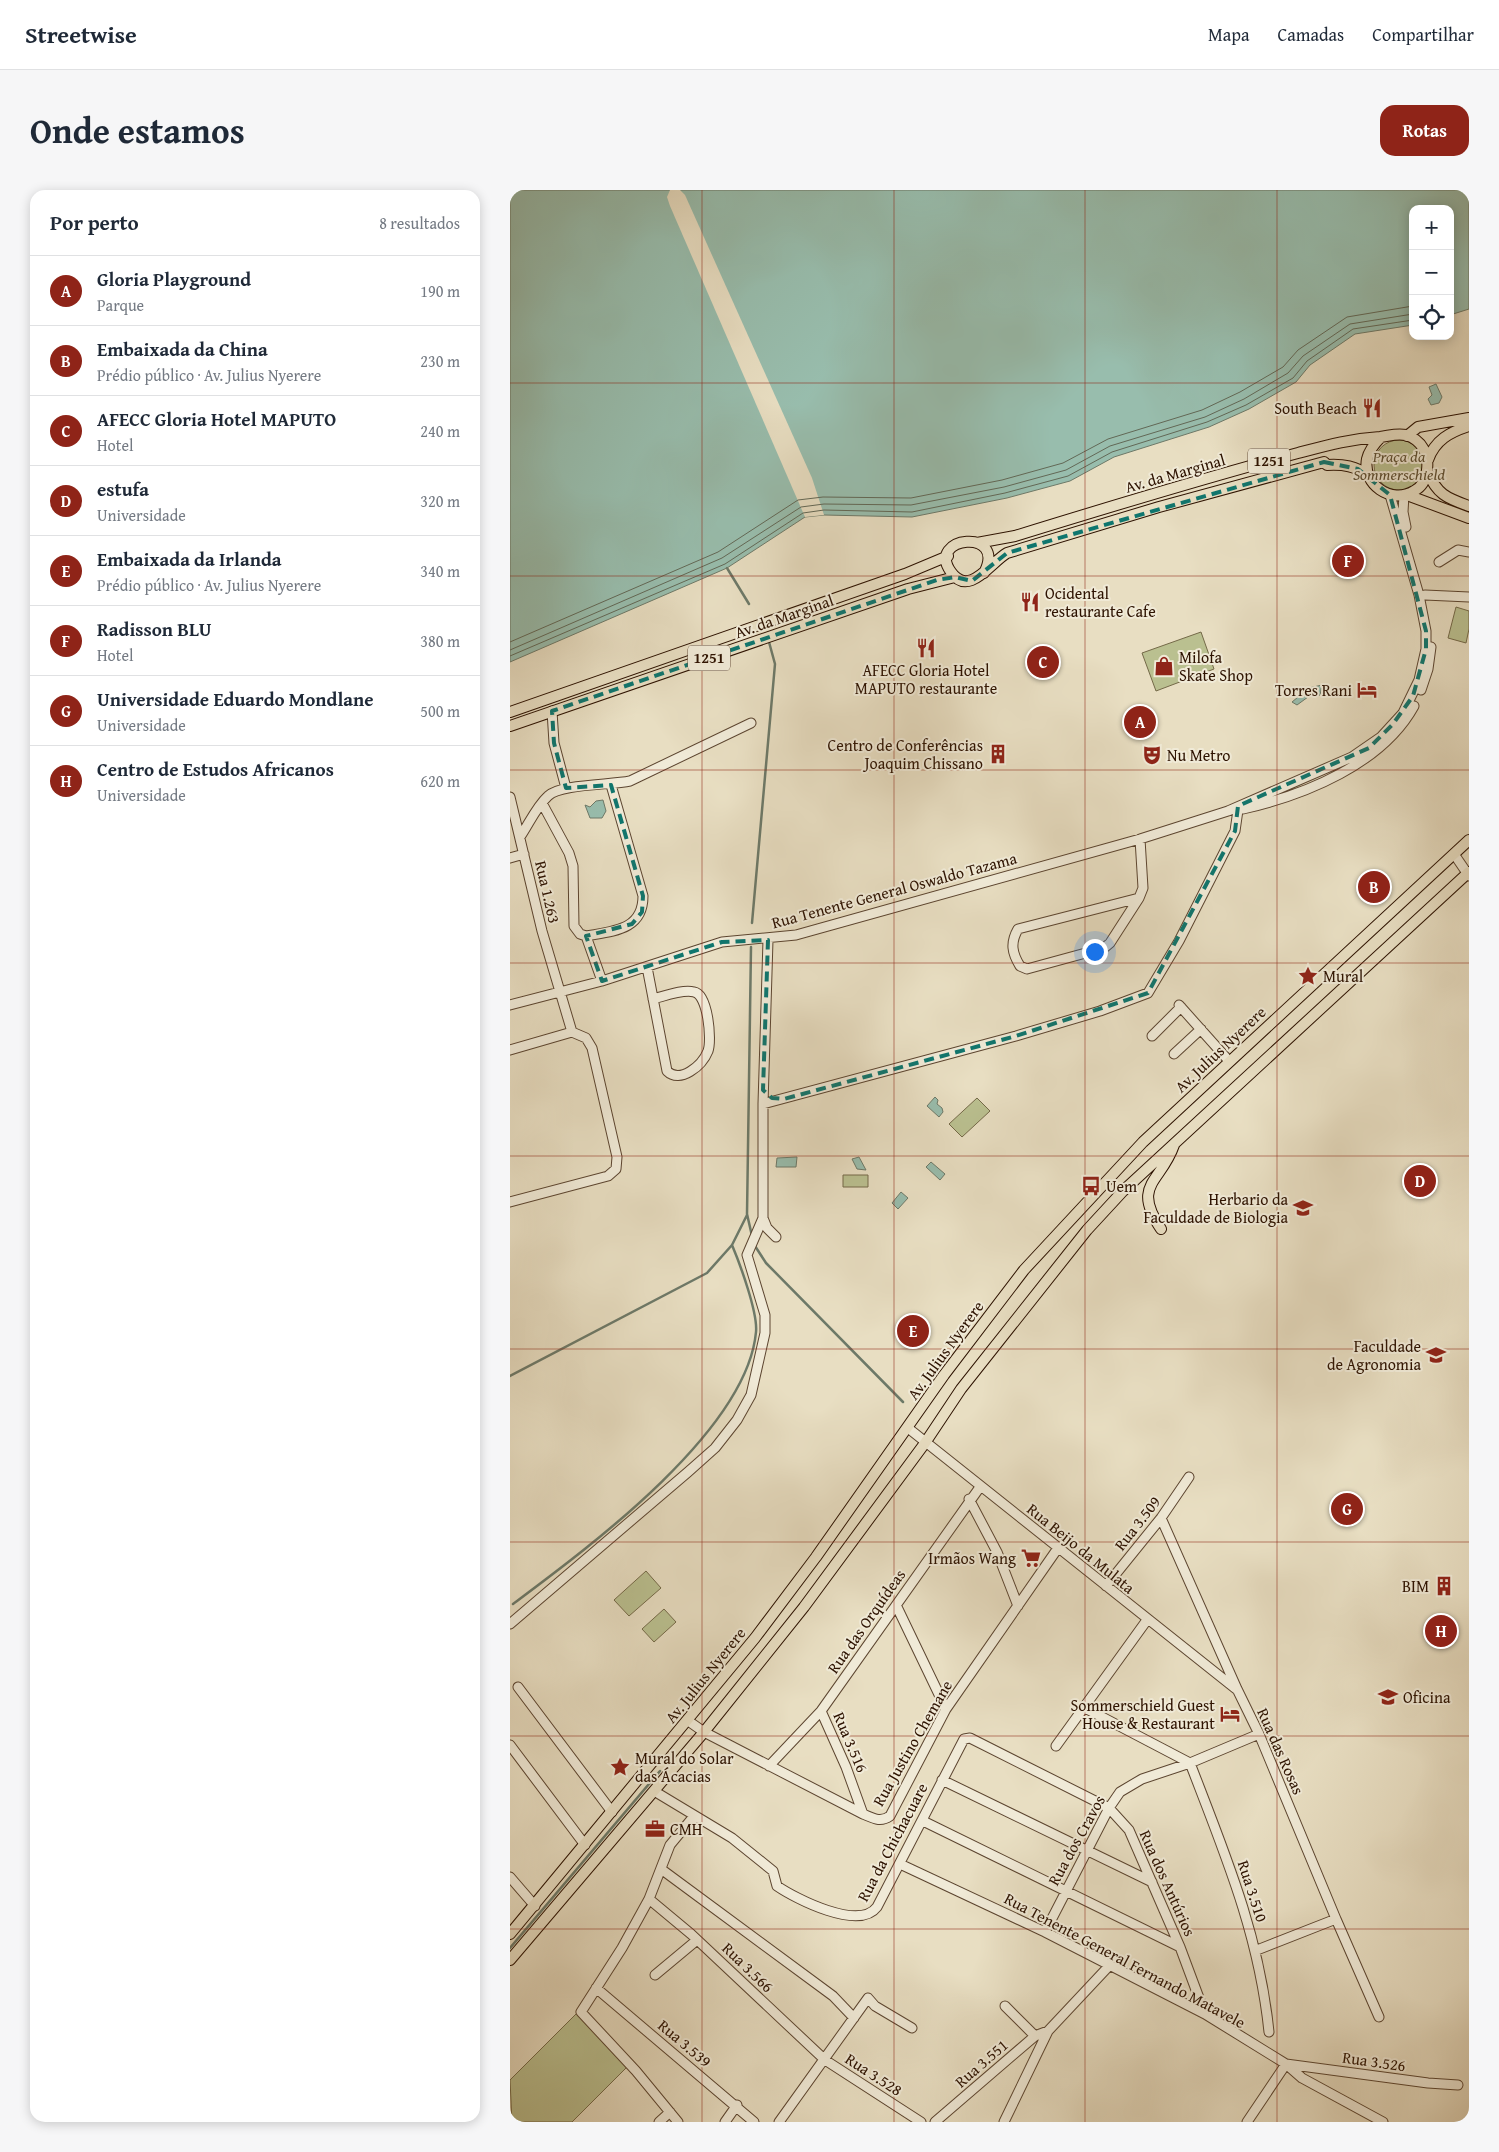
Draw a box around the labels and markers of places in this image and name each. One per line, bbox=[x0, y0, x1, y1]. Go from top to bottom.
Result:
place label: South Beach bbox=[1274, 396, 1357, 420]
restaurant icon: South Beach bbox=[1361, 397, 1383, 419]
pin: F bbox=[1332, 542, 1364, 580]
place label: Ocidental restaurante Cafe bbox=[1045, 581, 1156, 623]
restaurant icon: Ocidental restaurante Cafe bbox=[1019, 591, 1041, 613]
restaurant icon: AFECC Gloria Hotel MAPUTO restaurante bbox=[915, 637, 937, 659]
pin: C bbox=[1027, 643, 1059, 681]
place label: Milofa Skate Shop bbox=[1179, 645, 1253, 687]
shop icon: Milofa Skate Shop bbox=[1153, 655, 1175, 677]
place label: AFECC Gloria Hotel MAPUTO restaurante bbox=[855, 658, 997, 700]
place label: Torres Rani bbox=[1275, 678, 1353, 702]
hotel icon: Torres Rani bbox=[1356, 679, 1378, 701]
pin: A bbox=[1124, 703, 1156, 741]
place label: Centro de Conferências Joaquim Chissano bbox=[827, 733, 983, 775]
building icon: Centro de Conferências Joaquim Chissano bbox=[987, 743, 1009, 765]
place label: Nu Metro bbox=[1167, 743, 1230, 767]
theatre icon: Nu Metro bbox=[1141, 744, 1163, 766]
pin: B bbox=[1358, 868, 1390, 906]
place label: Mural bbox=[1323, 964, 1364, 988]
place icon: Mural bbox=[1297, 965, 1319, 987]
pin: D bbox=[1404, 1162, 1436, 1200]
place label: Uem bbox=[1106, 1174, 1137, 1198]
bus stop icon: Uem bbox=[1080, 1175, 1102, 1197]
place label: Herbario da Faculdade de Biologia bbox=[1143, 1187, 1288, 1229]
school or university icon: Herbario da Faculdade de Biologia bbox=[1292, 1197, 1314, 1219]
pin: E bbox=[897, 1312, 929, 1350]
place label: Faculdade de Agronomia bbox=[1327, 1334, 1421, 1376]
school or university icon: Faculdade de Agronomia bbox=[1425, 1344, 1447, 1366]
pin: G bbox=[1331, 1490, 1363, 1528]
place label: Irmãos Wang bbox=[928, 1546, 1016, 1570]
supermarket icon: Irmãos Wang bbox=[1020, 1547, 1042, 1569]
place label: BIM bbox=[1402, 1574, 1429, 1598]
building icon: BIM bbox=[1433, 1575, 1455, 1597]
pin: H bbox=[1425, 1612, 1457, 1650]
place label: Oficina bbox=[1403, 1685, 1451, 1709]
school or university icon: Oficina bbox=[1377, 1686, 1399, 1708]
place label: Sommerschield Guest House & Restaurant bbox=[1070, 1693, 1215, 1735]
hotel icon: Sommerschield Guest House & Restaurant bbox=[1219, 1703, 1241, 1725]
place label: Mural do Solar das Ácacias bbox=[635, 1746, 734, 1788]
place icon: Mural do Solar das Ácacias bbox=[609, 1756, 631, 1778]
place label: CMH bbox=[670, 1817, 703, 1841]
office icon: CMH bbox=[644, 1818, 666, 1840]

